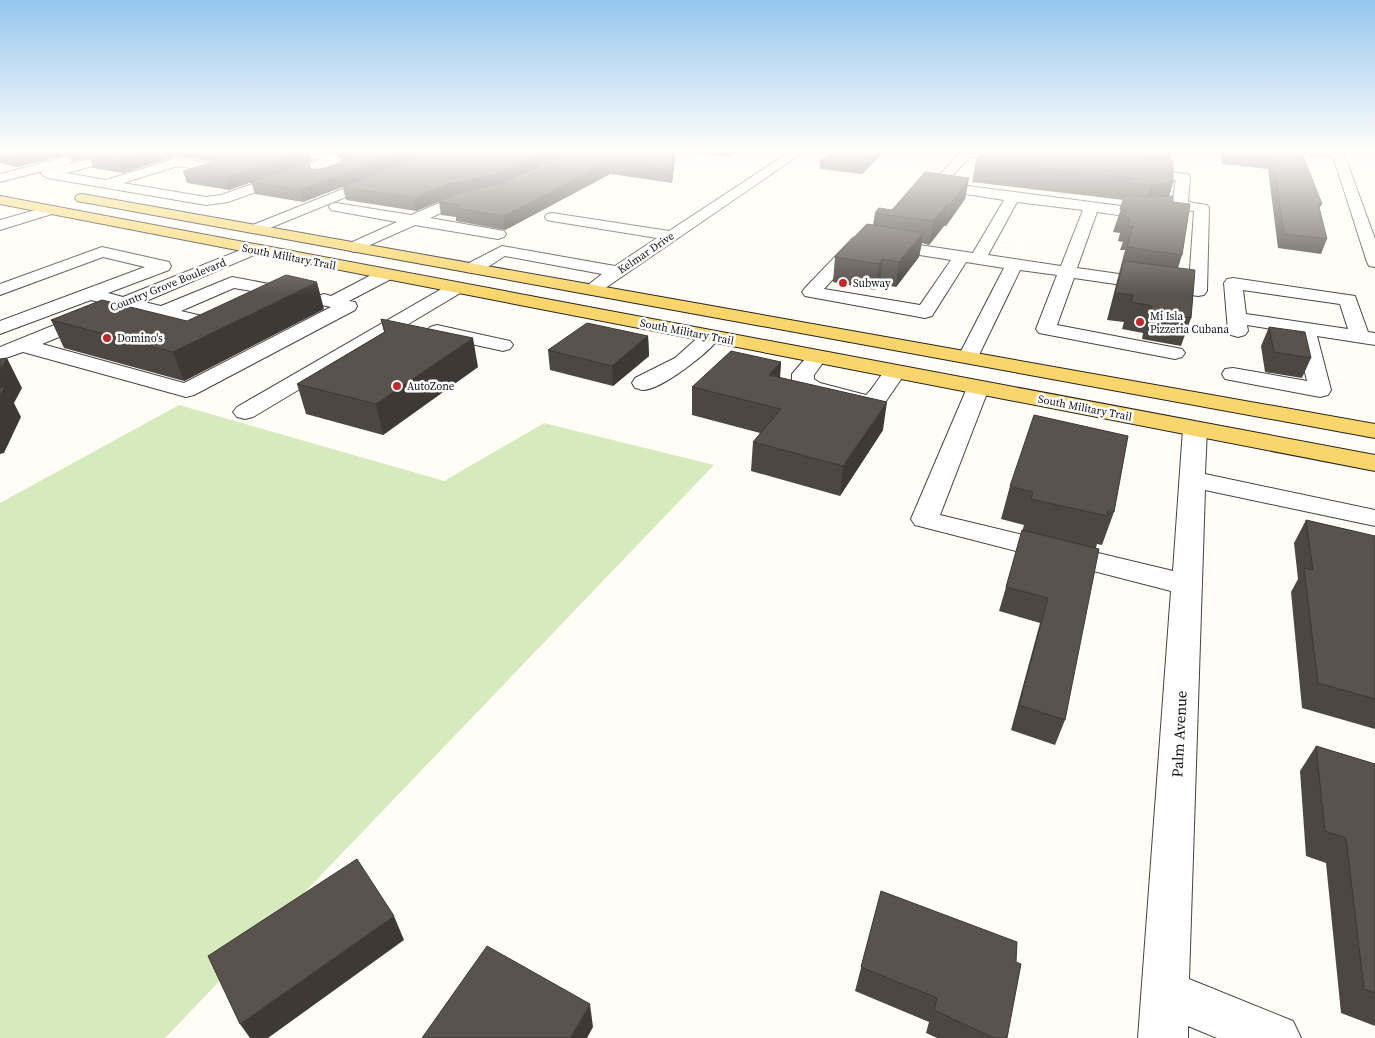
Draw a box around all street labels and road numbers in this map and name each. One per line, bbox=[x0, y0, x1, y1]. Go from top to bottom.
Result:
street label: Kelmar Drive bbox=[615, 228, 677, 277]
street label: South Military Trail bbox=[241, 241, 337, 273]
street label: Country Grove Boulevard bbox=[108, 255, 229, 315]
street label: South Military Trail bbox=[639, 316, 735, 348]
street label: South Military Trail bbox=[1037, 392, 1133, 424]
street label: Palm Avenue bbox=[1166, 690, 1192, 778]

